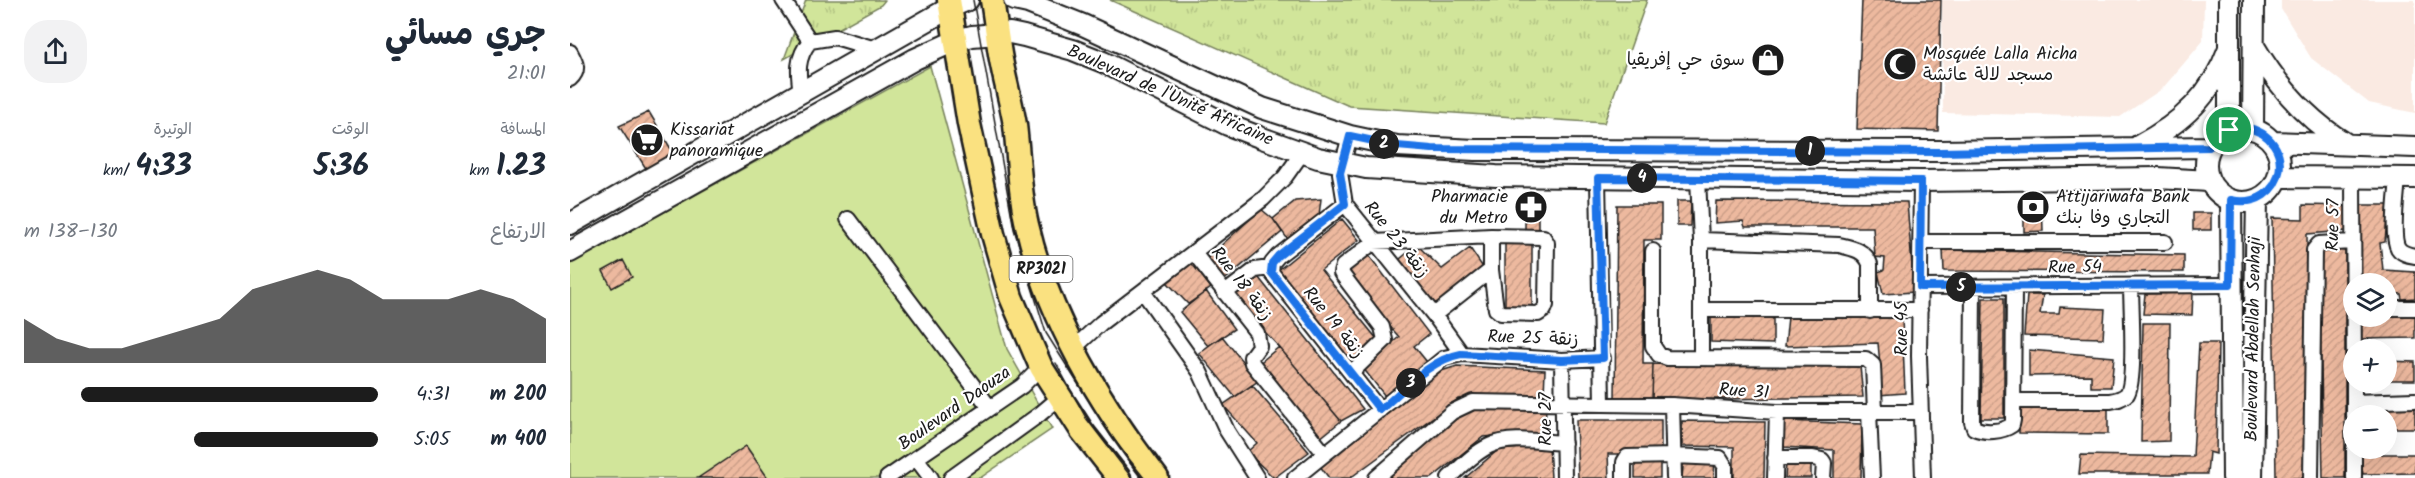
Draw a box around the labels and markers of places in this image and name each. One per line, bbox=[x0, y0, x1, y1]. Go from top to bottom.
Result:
place label: Mosquée Lalla Aicha مسجد لالة عائشة bbox=[1923, 40, 2078, 90]
shop icon: سوق حي إفريقيا bbox=[1750, 42, 1786, 78]
place label: سوق حي إفريقيا bbox=[1627, 46, 1745, 75]
mosque icon: Mosquée Lalla Aicha مسجد لالة عائشة bbox=[1882, 46, 1918, 82]
pin bbox=[2203, 104, 2254, 155]
place label: Kissariat panoramique bbox=[669, 116, 763, 166]
supermarket icon: Kissariat panoramique bbox=[629, 122, 665, 158]
pin: 2 bbox=[1369, 129, 1399, 159]
pin: 1 bbox=[1795, 136, 1825, 166]
pin: 4 bbox=[1627, 163, 1657, 193]
place label: Pharmacie du Metro bbox=[1431, 183, 1508, 233]
place label: Attijariwafa Bank التجاري وفا بنك bbox=[2056, 183, 2190, 233]
pharmacy icon: Pharmacie du Metro bbox=[1513, 189, 1549, 225]
bank icon: Attijariwafa Bank التجاري وفا بنك bbox=[2015, 189, 2051, 225]
pin: 5 bbox=[1946, 272, 1976, 302]
pin: 3 bbox=[1396, 368, 1426, 398]

